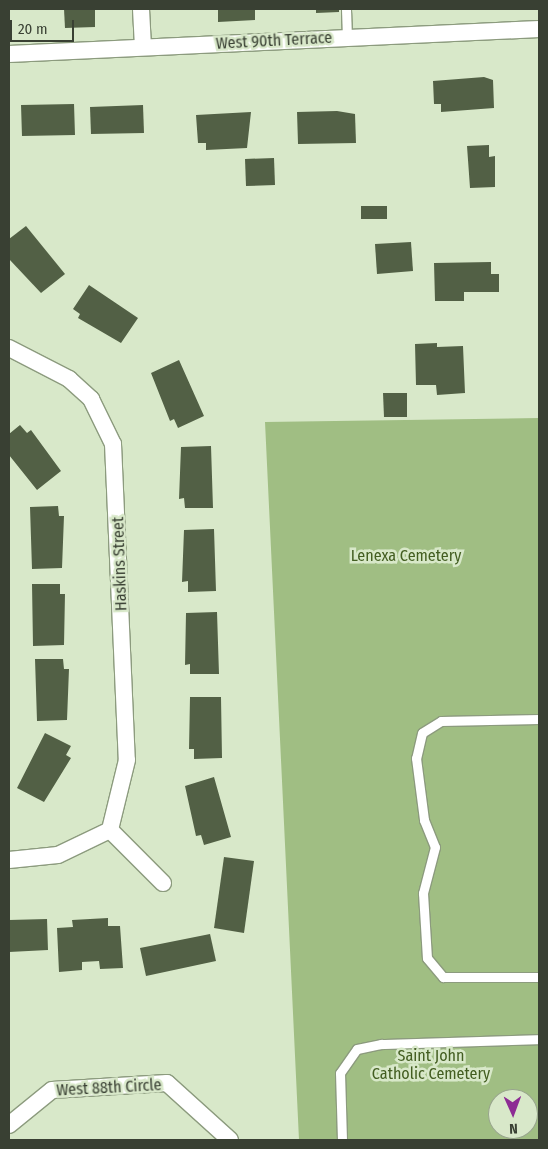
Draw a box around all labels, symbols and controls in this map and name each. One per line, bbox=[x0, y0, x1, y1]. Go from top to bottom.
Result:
scale bar bbox=[12, 10, 76, 42]
text: 20 m bbox=[18, 20, 48, 38]
street label: West 90th Terrace bbox=[215, 28, 333, 54]
street label: Haskins Street bbox=[109, 517, 131, 611]
park label: Lenexa Cemetery bbox=[351, 546, 461, 566]
park label: Saint John Catholic Cemetery bbox=[372, 1046, 490, 1084]
street label: West 88th Circle bbox=[56, 1076, 162, 1100]
north arrow bbox=[488, 1089, 538, 1139]
text: N bbox=[509, 1120, 518, 1137]

